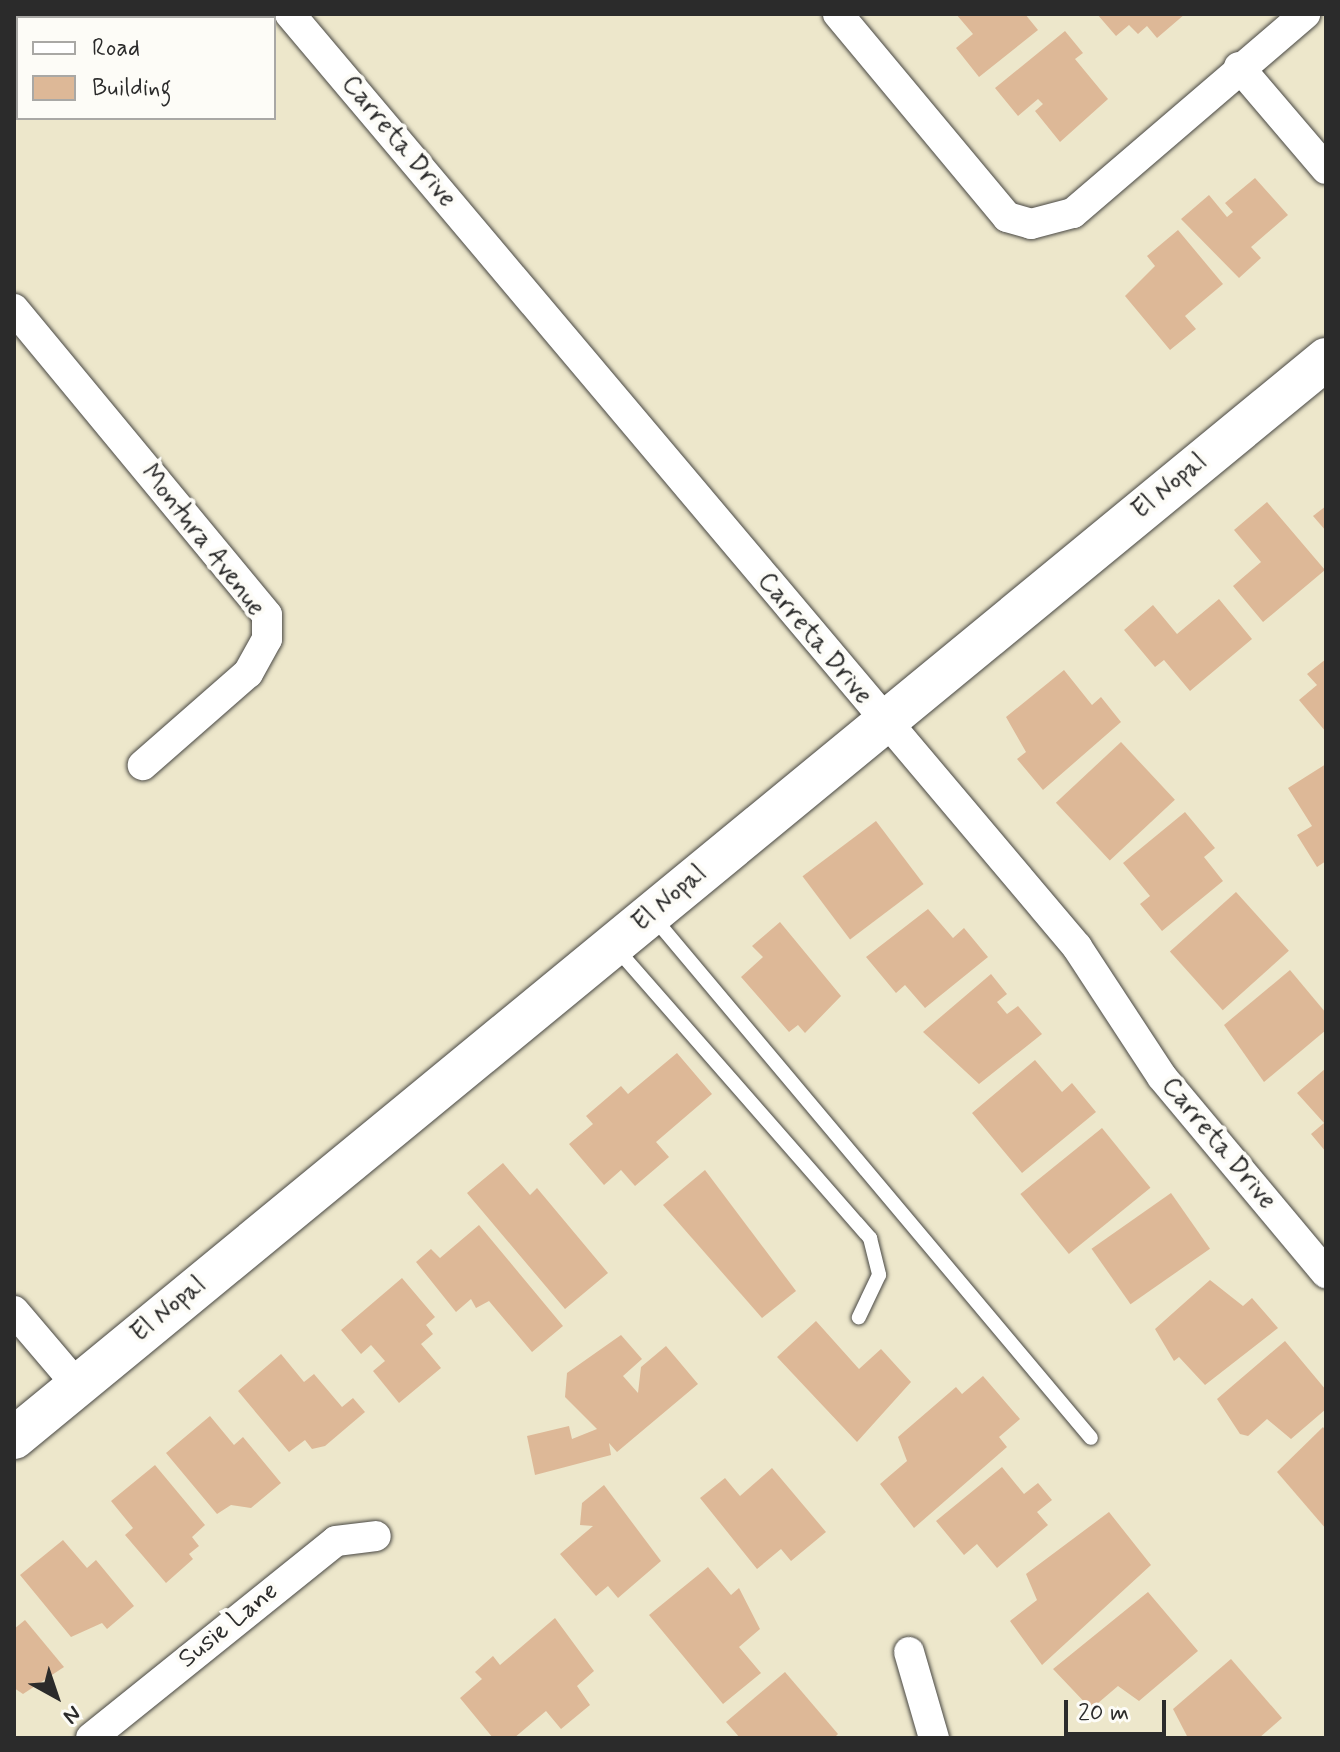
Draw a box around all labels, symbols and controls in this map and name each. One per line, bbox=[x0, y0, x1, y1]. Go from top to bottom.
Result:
legend bbox=[16, 16, 276, 120]
text: Road bbox=[92, 33, 140, 64]
street label: Carreta Drive bbox=[334, 70, 462, 214]
text: Building bbox=[92, 73, 172, 104]
street label: El Nopal bbox=[1127, 448, 1213, 526]
street label: Montura Avenue bbox=[132, 458, 272, 624]
street label: Carreta Drive bbox=[750, 567, 878, 711]
street label: El Nopal bbox=[628, 860, 712, 938]
street label: Carreta Drive bbox=[1154, 1072, 1282, 1216]
street label: El Nopal bbox=[126, 1271, 212, 1349]
street label: Susie Lane bbox=[173, 1576, 285, 1676]
north arrow bbox=[16, 1656, 96, 1736]
scale bar bbox=[1068, 1684, 1170, 1734]
text: 20 m bbox=[1078, 1698, 1129, 1729]
text: N bbox=[57, 1699, 86, 1730]

